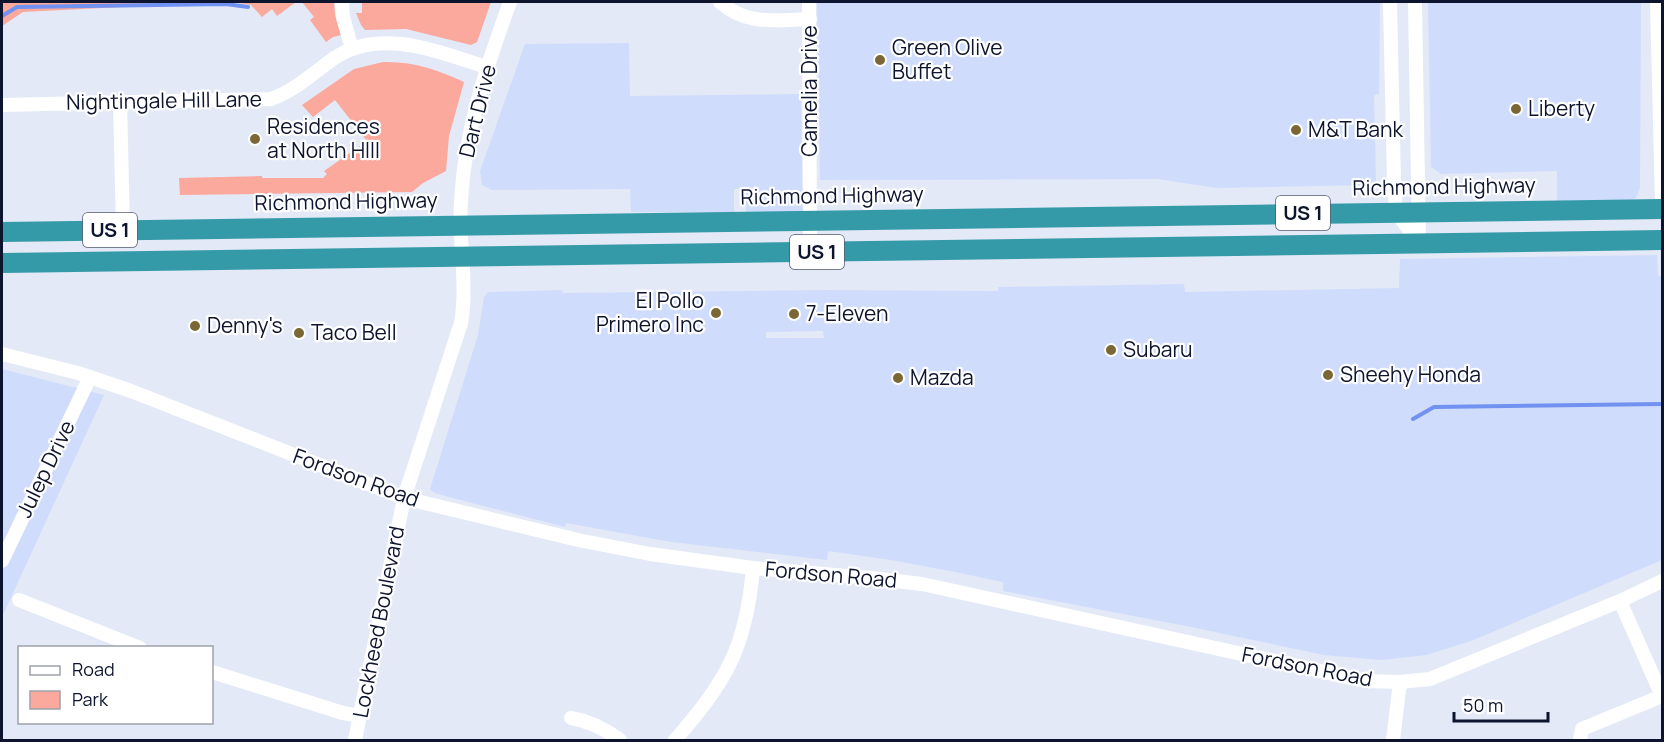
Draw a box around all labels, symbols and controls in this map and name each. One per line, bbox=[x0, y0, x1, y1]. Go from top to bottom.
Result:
street label: Camelia Drive bbox=[795, 25, 823, 157]
place label: Green Olive Buffet bbox=[892, 33, 1003, 85]
marker: Green Olive Buffet bbox=[873, 53, 887, 67]
street label: Dart Drive bbox=[452, 61, 502, 160]
street label: Nightingale Hill Lane bbox=[66, 84, 262, 116]
place label: Liberty bbox=[1528, 94, 1595, 122]
marker: Liberty bbox=[1509, 102, 1523, 116]
place label: Residences at North HIll bbox=[267, 112, 380, 164]
place label: M&T Bank bbox=[1308, 115, 1403, 143]
marker: M&T Bank bbox=[1289, 123, 1303, 137]
marker: Residences at North HIll bbox=[248, 132, 262, 146]
street label: Richmond Highway bbox=[1352, 170, 1536, 202]
street label: Richmond Highway bbox=[740, 179, 924, 211]
street label: Richmond Highway bbox=[254, 185, 438, 217]
road number: US 1 bbox=[1276, 196, 1330, 230]
road number: US 1 bbox=[83, 213, 137, 247]
road number: US 1 bbox=[790, 235, 844, 269]
place label: El Pollo Primero Inc bbox=[596, 286, 704, 338]
place label: 7-Eleven bbox=[806, 299, 889, 327]
marker: El Pollo Primero Inc bbox=[709, 306, 723, 320]
marker: 7-Eleven bbox=[787, 307, 801, 321]
place label: Denny's bbox=[207, 311, 283, 339]
place label: Taco Bell bbox=[311, 318, 397, 346]
marker: Denny's bbox=[188, 319, 202, 333]
marker: Taco Bell bbox=[292, 326, 306, 340]
place label: Subaru bbox=[1123, 335, 1193, 363]
marker: Subaru bbox=[1104, 343, 1118, 357]
place label: Sheehy Honda bbox=[1340, 360, 1481, 388]
place label: Mazda bbox=[910, 363, 974, 391]
marker: Sheehy Honda bbox=[1321, 368, 1335, 382]
marker: Mazda bbox=[891, 371, 905, 385]
street label: Julep Drive bbox=[10, 415, 81, 522]
street label: Fordson Road bbox=[289, 441, 423, 513]
street label: Lockheed Boulevard bbox=[346, 523, 410, 720]
street label: Fordson Road bbox=[764, 554, 898, 594]
street label: Fordson Road bbox=[1240, 640, 1375, 692]
legend bbox=[18, 646, 213, 724]
text: Road bbox=[72, 657, 115, 681]
scale bar bbox=[1454, 685, 1548, 723]
text: Park bbox=[72, 687, 109, 711]
text: 50 m bbox=[1463, 693, 1503, 717]

